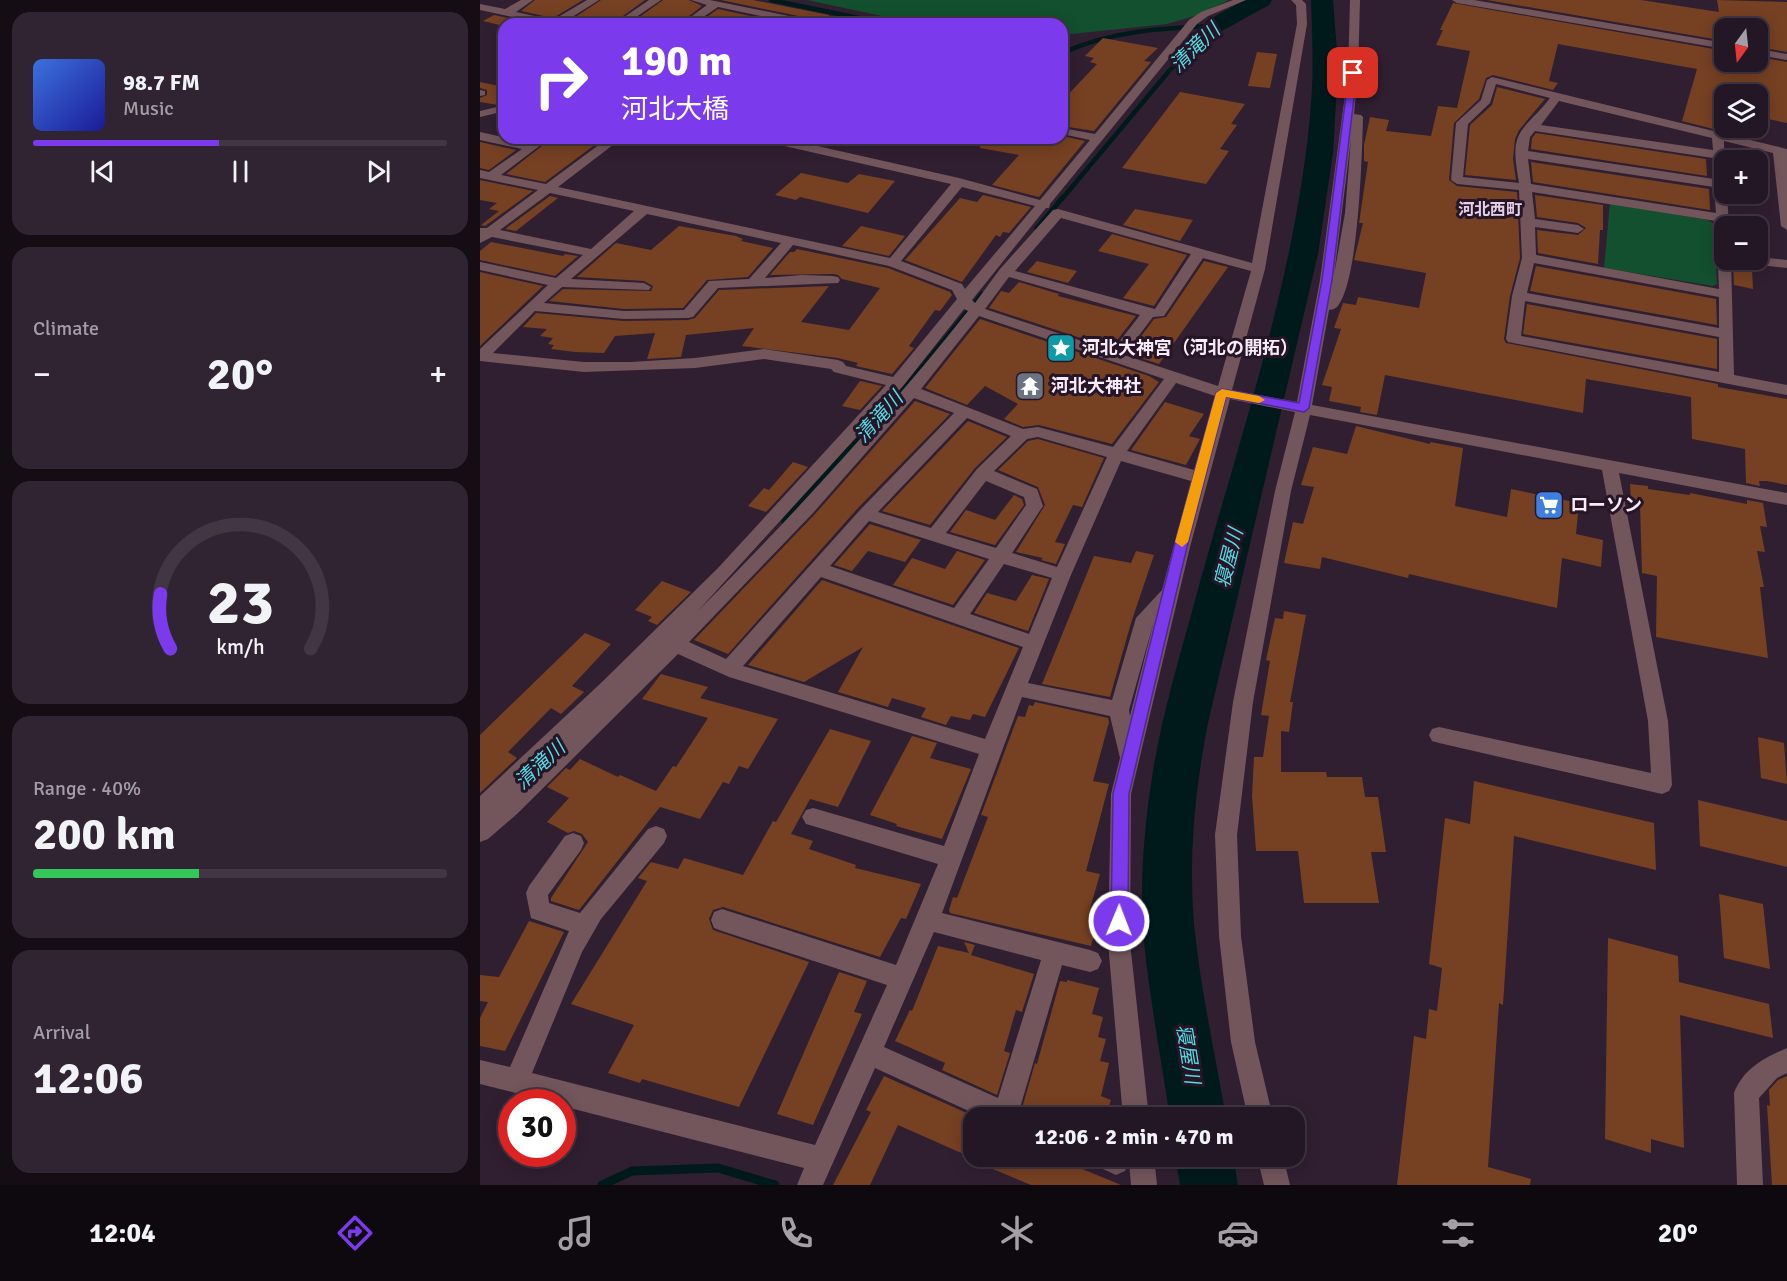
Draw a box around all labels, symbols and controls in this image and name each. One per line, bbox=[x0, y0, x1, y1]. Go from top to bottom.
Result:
water label: 清滝川 bbox=[1165, 17, 1227, 78]
north arrow bbox=[1714, 18, 1768, 72]
map controls bbox=[1714, 18, 1768, 270]
text: 190 m bbox=[621, 36, 732, 87]
icon: right bbox=[522, 42, 600, 120]
pin bbox=[1327, 47, 1378, 98]
icon: arrive bbox=[1336, 56, 1369, 89]
text: 98.7 FM bbox=[123, 69, 200, 96]
button: layers bbox=[1714, 84, 1768, 138]
text: 河北大橋 bbox=[621, 93, 729, 126]
text: Music bbox=[123, 96, 174, 121]
button: + bbox=[1714, 150, 1768, 204]
icon: previous bbox=[86, 155, 119, 188]
icon: pause bbox=[224, 155, 257, 188]
icon: next bbox=[362, 155, 395, 188]
district label: 河北西町 bbox=[1458, 200, 1522, 220]
button: − bbox=[1714, 216, 1768, 270]
text: Climate bbox=[33, 316, 99, 341]
place icon: 河北大神宮（河北の開拓） bbox=[1045, 332, 1077, 364]
place label: 河北大神宮（河北の開拓） bbox=[1082, 337, 1298, 359]
text: 20° bbox=[207, 347, 273, 402]
text: − bbox=[33, 354, 51, 395]
text: + bbox=[429, 354, 447, 395]
temple icon: 河北大神社 bbox=[1014, 370, 1046, 402]
place label: 河北大神社 bbox=[1051, 375, 1141, 397]
water label: 清滝川 bbox=[850, 385, 910, 448]
supermarket icon: ローソン bbox=[1533, 489, 1565, 521]
place label: ローソン bbox=[1570, 494, 1642, 516]
water label: 寝屋川 bbox=[1210, 524, 1249, 590]
text: 23 bbox=[206, 565, 274, 642]
text: km/h bbox=[216, 635, 264, 661]
water label: 清滝川 bbox=[510, 734, 572, 795]
text: Range · 40% bbox=[33, 776, 141, 801]
text: 200 km bbox=[33, 807, 176, 862]
position arrow bbox=[1087, 889, 1151, 953]
text: Arrival bbox=[33, 1020, 91, 1045]
water label: 寝屋川 bbox=[1171, 1022, 1205, 1088]
text: 12:06 bbox=[33, 1051, 143, 1106]
speed limit sign: 30 bbox=[498, 1089, 576, 1167]
text: 12:06 · 2 min · 470 m bbox=[1034, 1123, 1234, 1150]
icon: directions bbox=[334, 1212, 376, 1254]
icon: music bbox=[555, 1212, 597, 1254]
icon: phone bbox=[775, 1212, 817, 1254]
icon: climate bbox=[996, 1212, 1038, 1254]
icon: car bbox=[1217, 1212, 1259, 1254]
icon: filters bbox=[1437, 1212, 1479, 1254]
text: 12:04 bbox=[89, 1217, 156, 1250]
text: 20° bbox=[1658, 1217, 1698, 1250]

